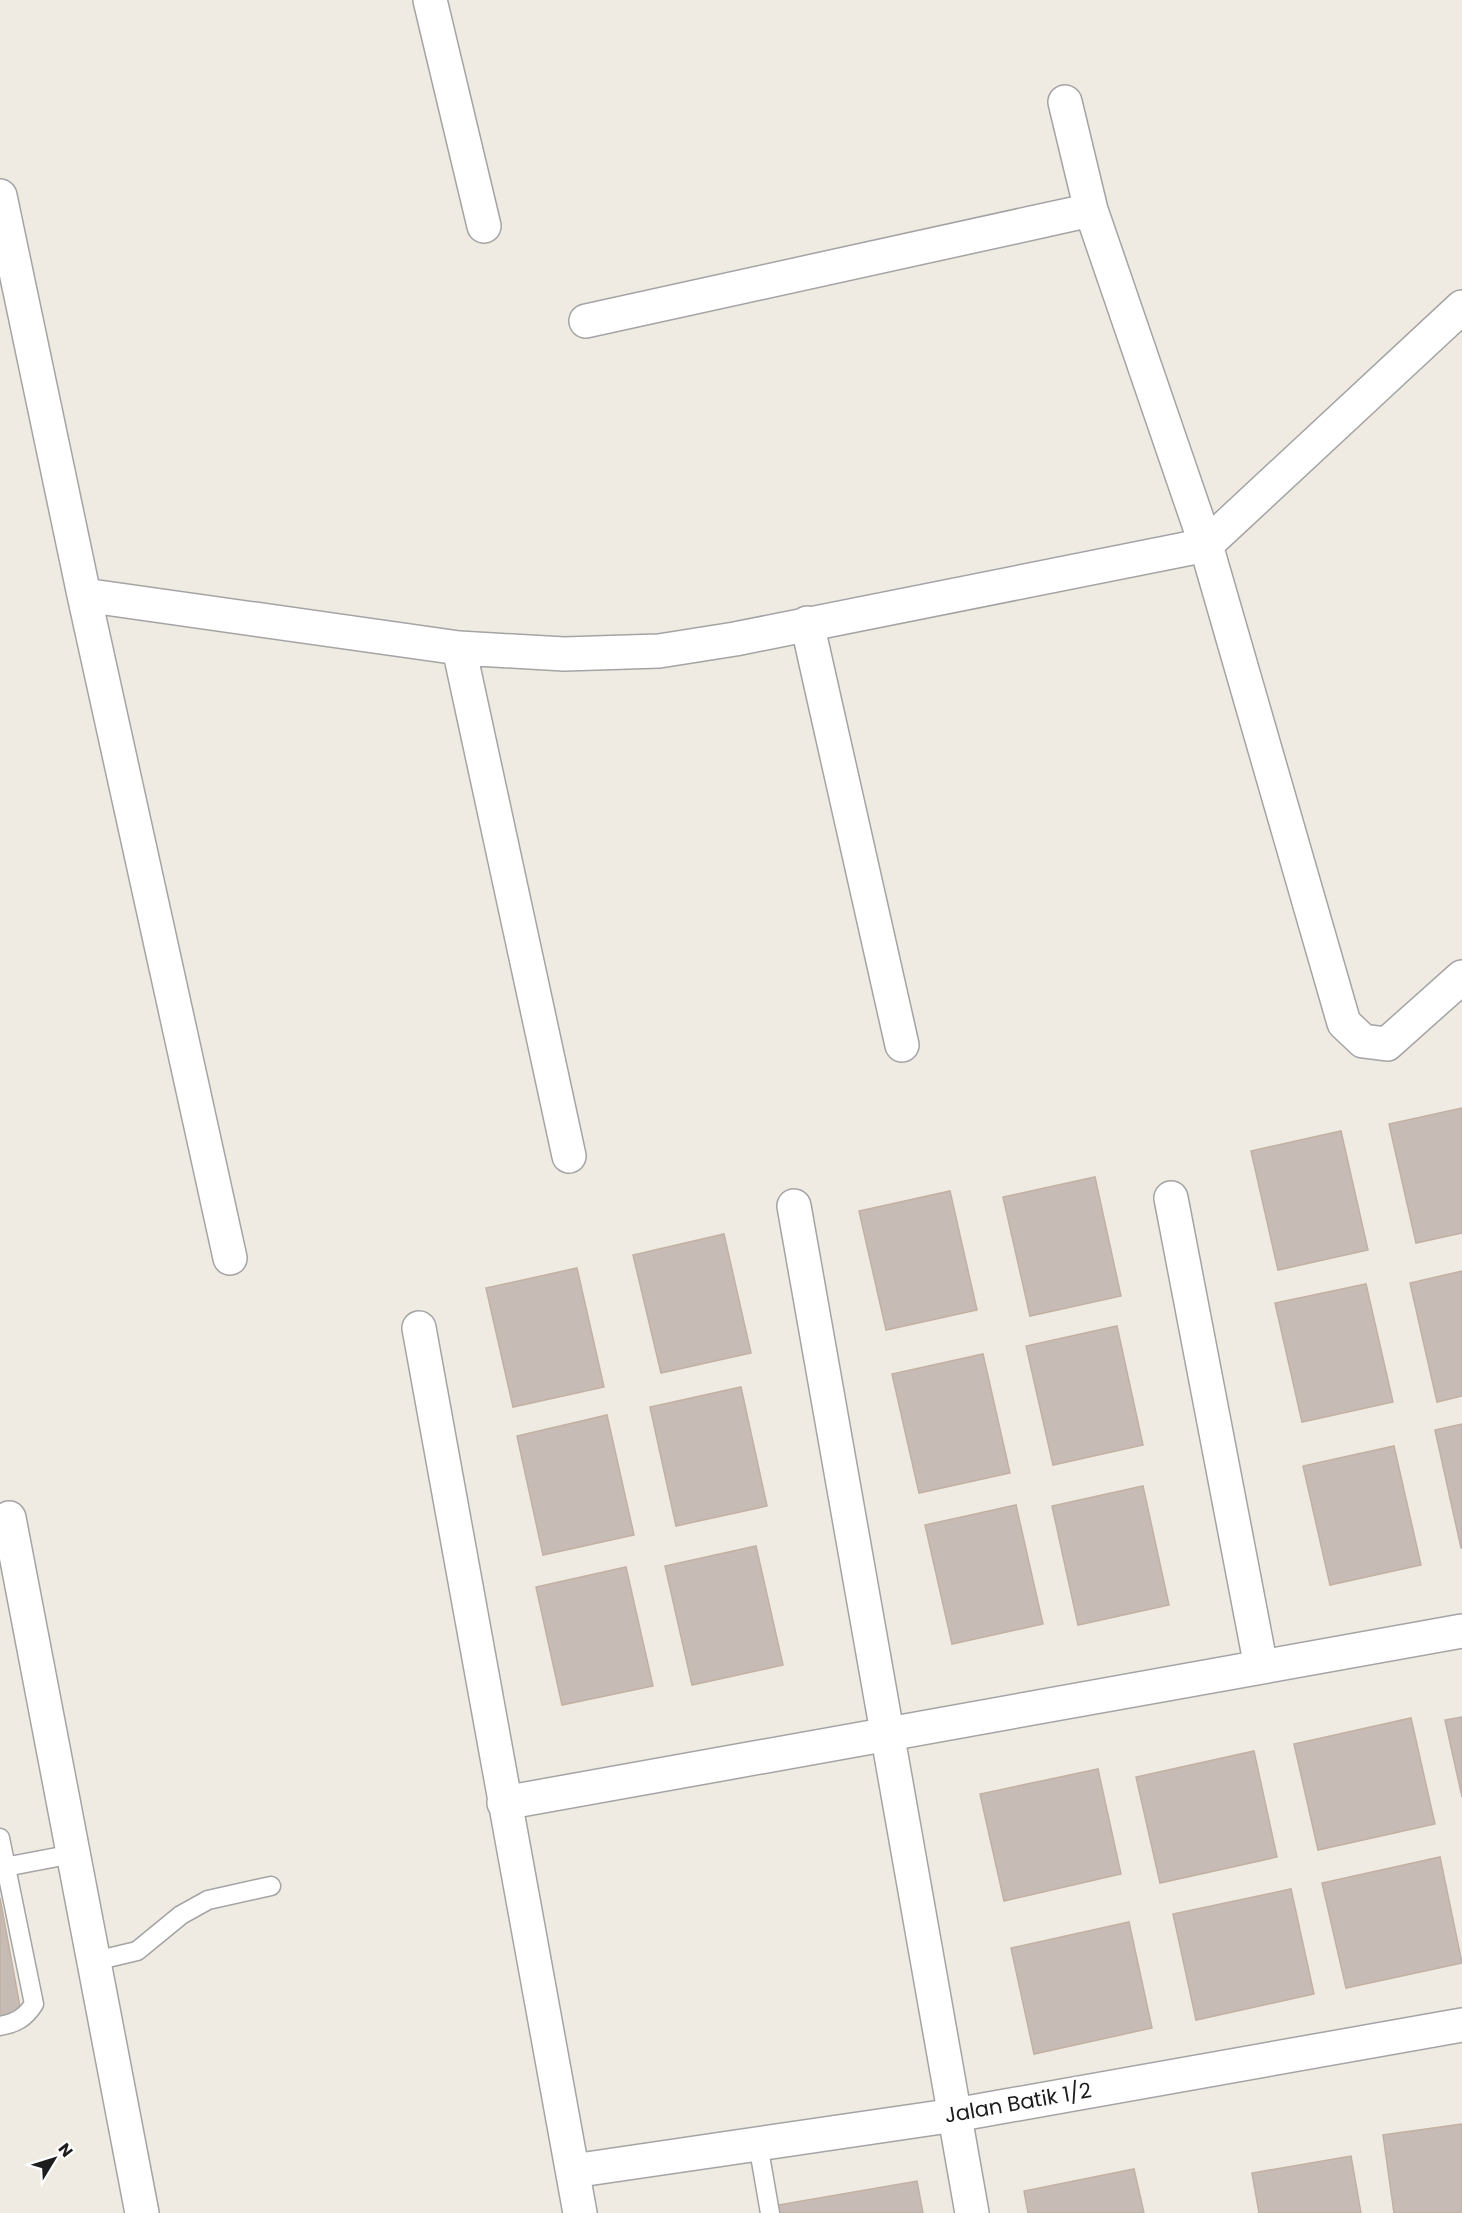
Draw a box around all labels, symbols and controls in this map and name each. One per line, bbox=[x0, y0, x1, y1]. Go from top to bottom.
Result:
street label: Jalan Batik 1/2 bbox=[942, 2075, 1094, 2130]
north arrow bbox=[24, 2129, 84, 2189]
text: N bbox=[53, 2138, 78, 2162]

